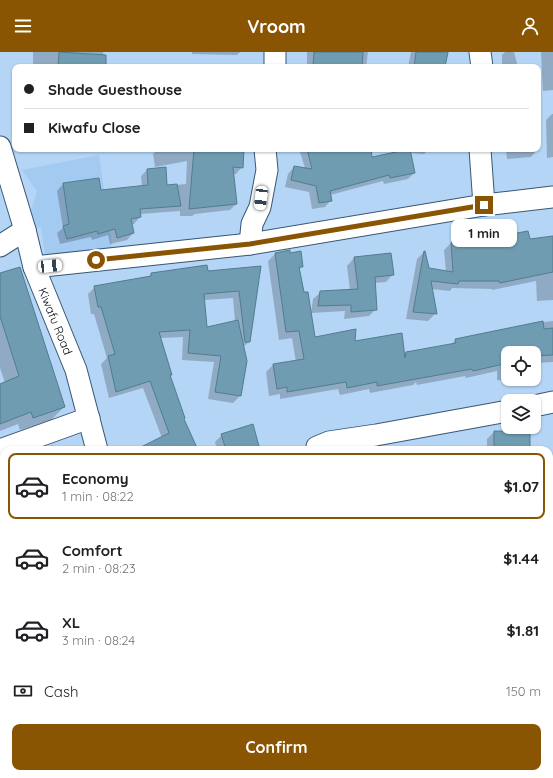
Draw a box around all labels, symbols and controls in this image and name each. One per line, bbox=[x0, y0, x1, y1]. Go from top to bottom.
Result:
icon: menu bbox=[12, 15, 34, 37]
text: Vroom bbox=[247, 15, 306, 38]
icon: person bbox=[519, 15, 541, 37]
text: Shade Guesthouse bbox=[48, 80, 182, 99]
text: Kiwafu Close bbox=[48, 118, 141, 137]
car bbox=[254, 185, 268, 211]
route end bbox=[475, 196, 493, 214]
callout: 1 min bbox=[451, 219, 517, 247]
text: 1 min bbox=[468, 225, 500, 241]
route start bbox=[87, 251, 105, 269]
car bbox=[37, 259, 63, 273]
street label: Kiwafu Road bbox=[36, 285, 76, 357]
map controls bbox=[501, 346, 541, 434]
button: locate bbox=[501, 346, 541, 386]
button: layers bbox=[501, 394, 541, 434]
icon: car bbox=[14, 468, 50, 504]
text: Economy bbox=[62, 469, 129, 488]
text: $1.07 bbox=[504, 477, 539, 496]
text: 1 min · 08:22 bbox=[62, 488, 134, 504]
icon: car bbox=[14, 540, 50, 576]
text: Comfort bbox=[62, 541, 123, 560]
text: $1.44 bbox=[503, 549, 539, 568]
text: 2 min · 08:23 bbox=[62, 560, 136, 576]
icon: car bbox=[14, 612, 50, 648]
text: XL bbox=[62, 613, 80, 632]
text: $1.81 bbox=[506, 621, 539, 640]
text: 3 min · 08:24 bbox=[62, 632, 135, 648]
icon: cash bbox=[12, 680, 34, 702]
text: Cash bbox=[44, 682, 78, 701]
text: 150 m bbox=[506, 683, 541, 699]
button: Confirm bbox=[12, 724, 541, 770]

